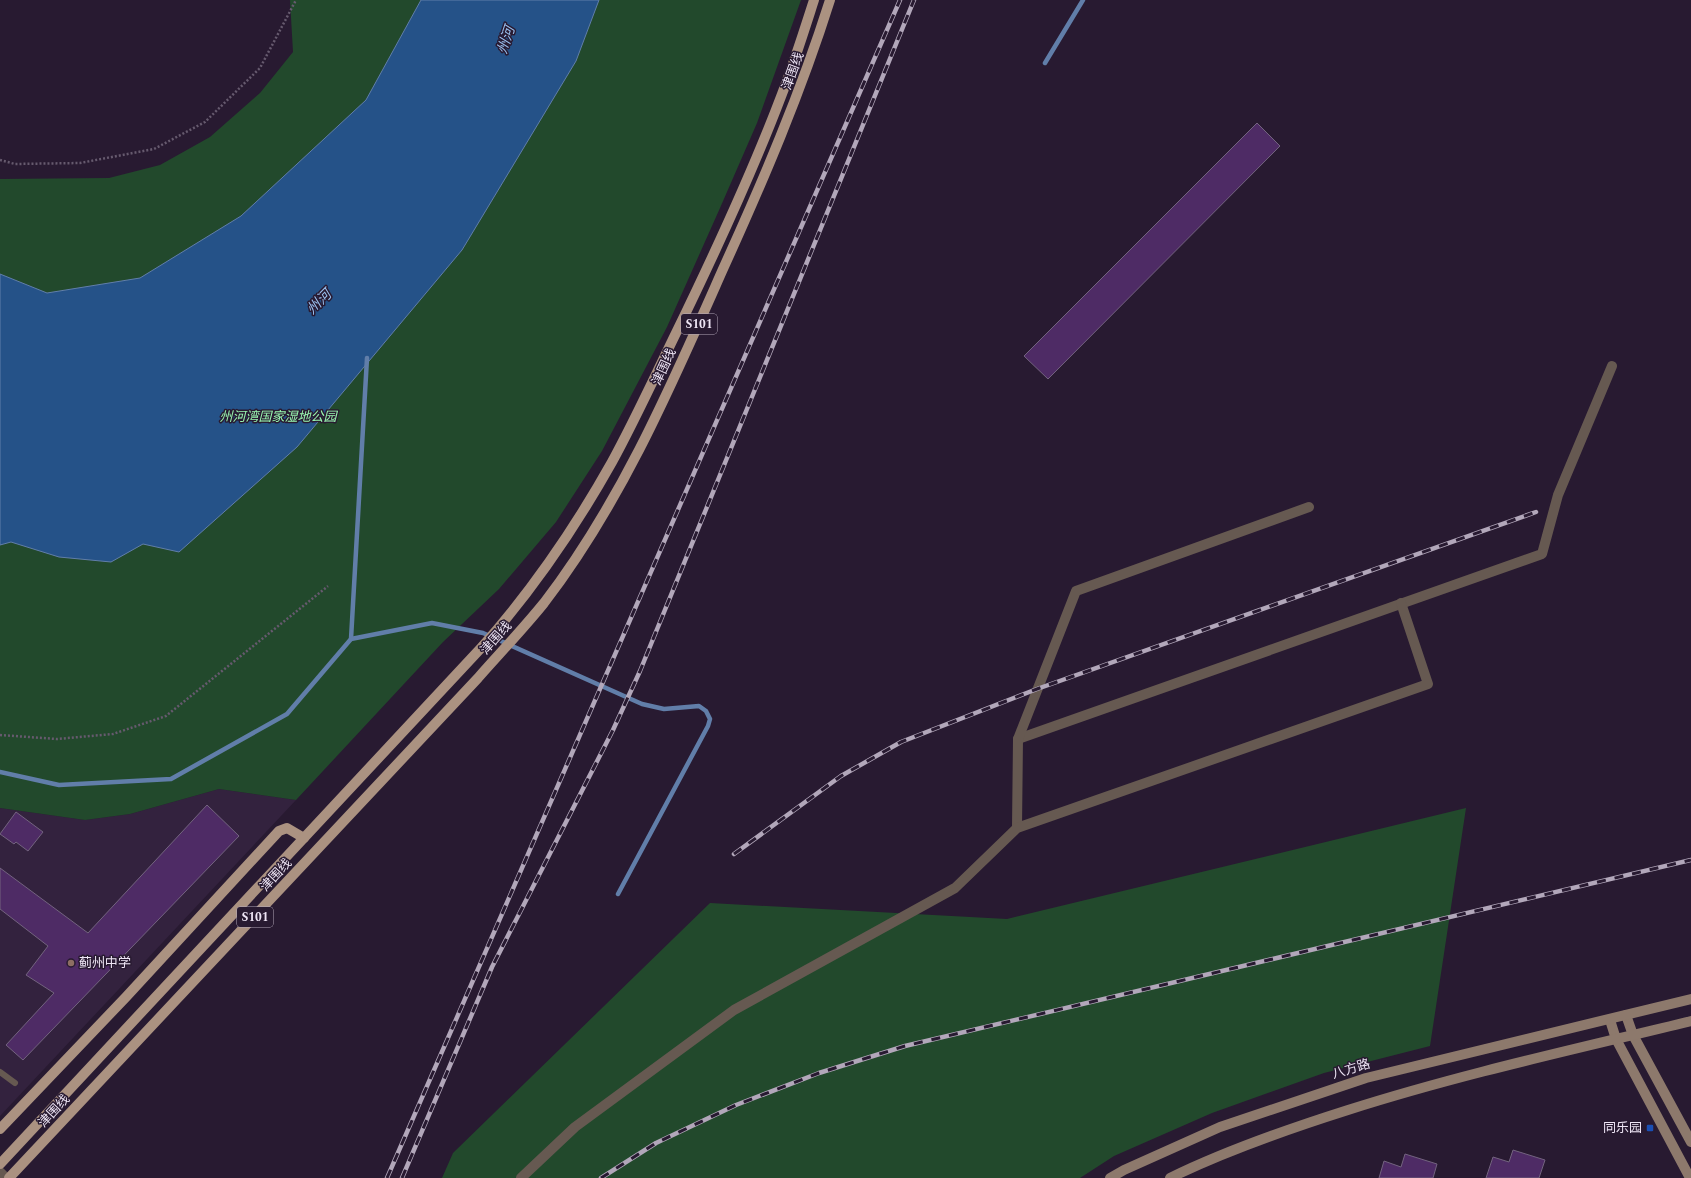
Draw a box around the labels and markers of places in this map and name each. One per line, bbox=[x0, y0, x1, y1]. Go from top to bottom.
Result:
place label: 蓟州中学 bbox=[79, 953, 131, 973]
marker: 蓟州中学 bbox=[66, 958, 76, 968]
place label: 同乐园 bbox=[1603, 1118, 1642, 1138]
marker: 同乐园 bbox=[1645, 1123, 1655, 1133]

